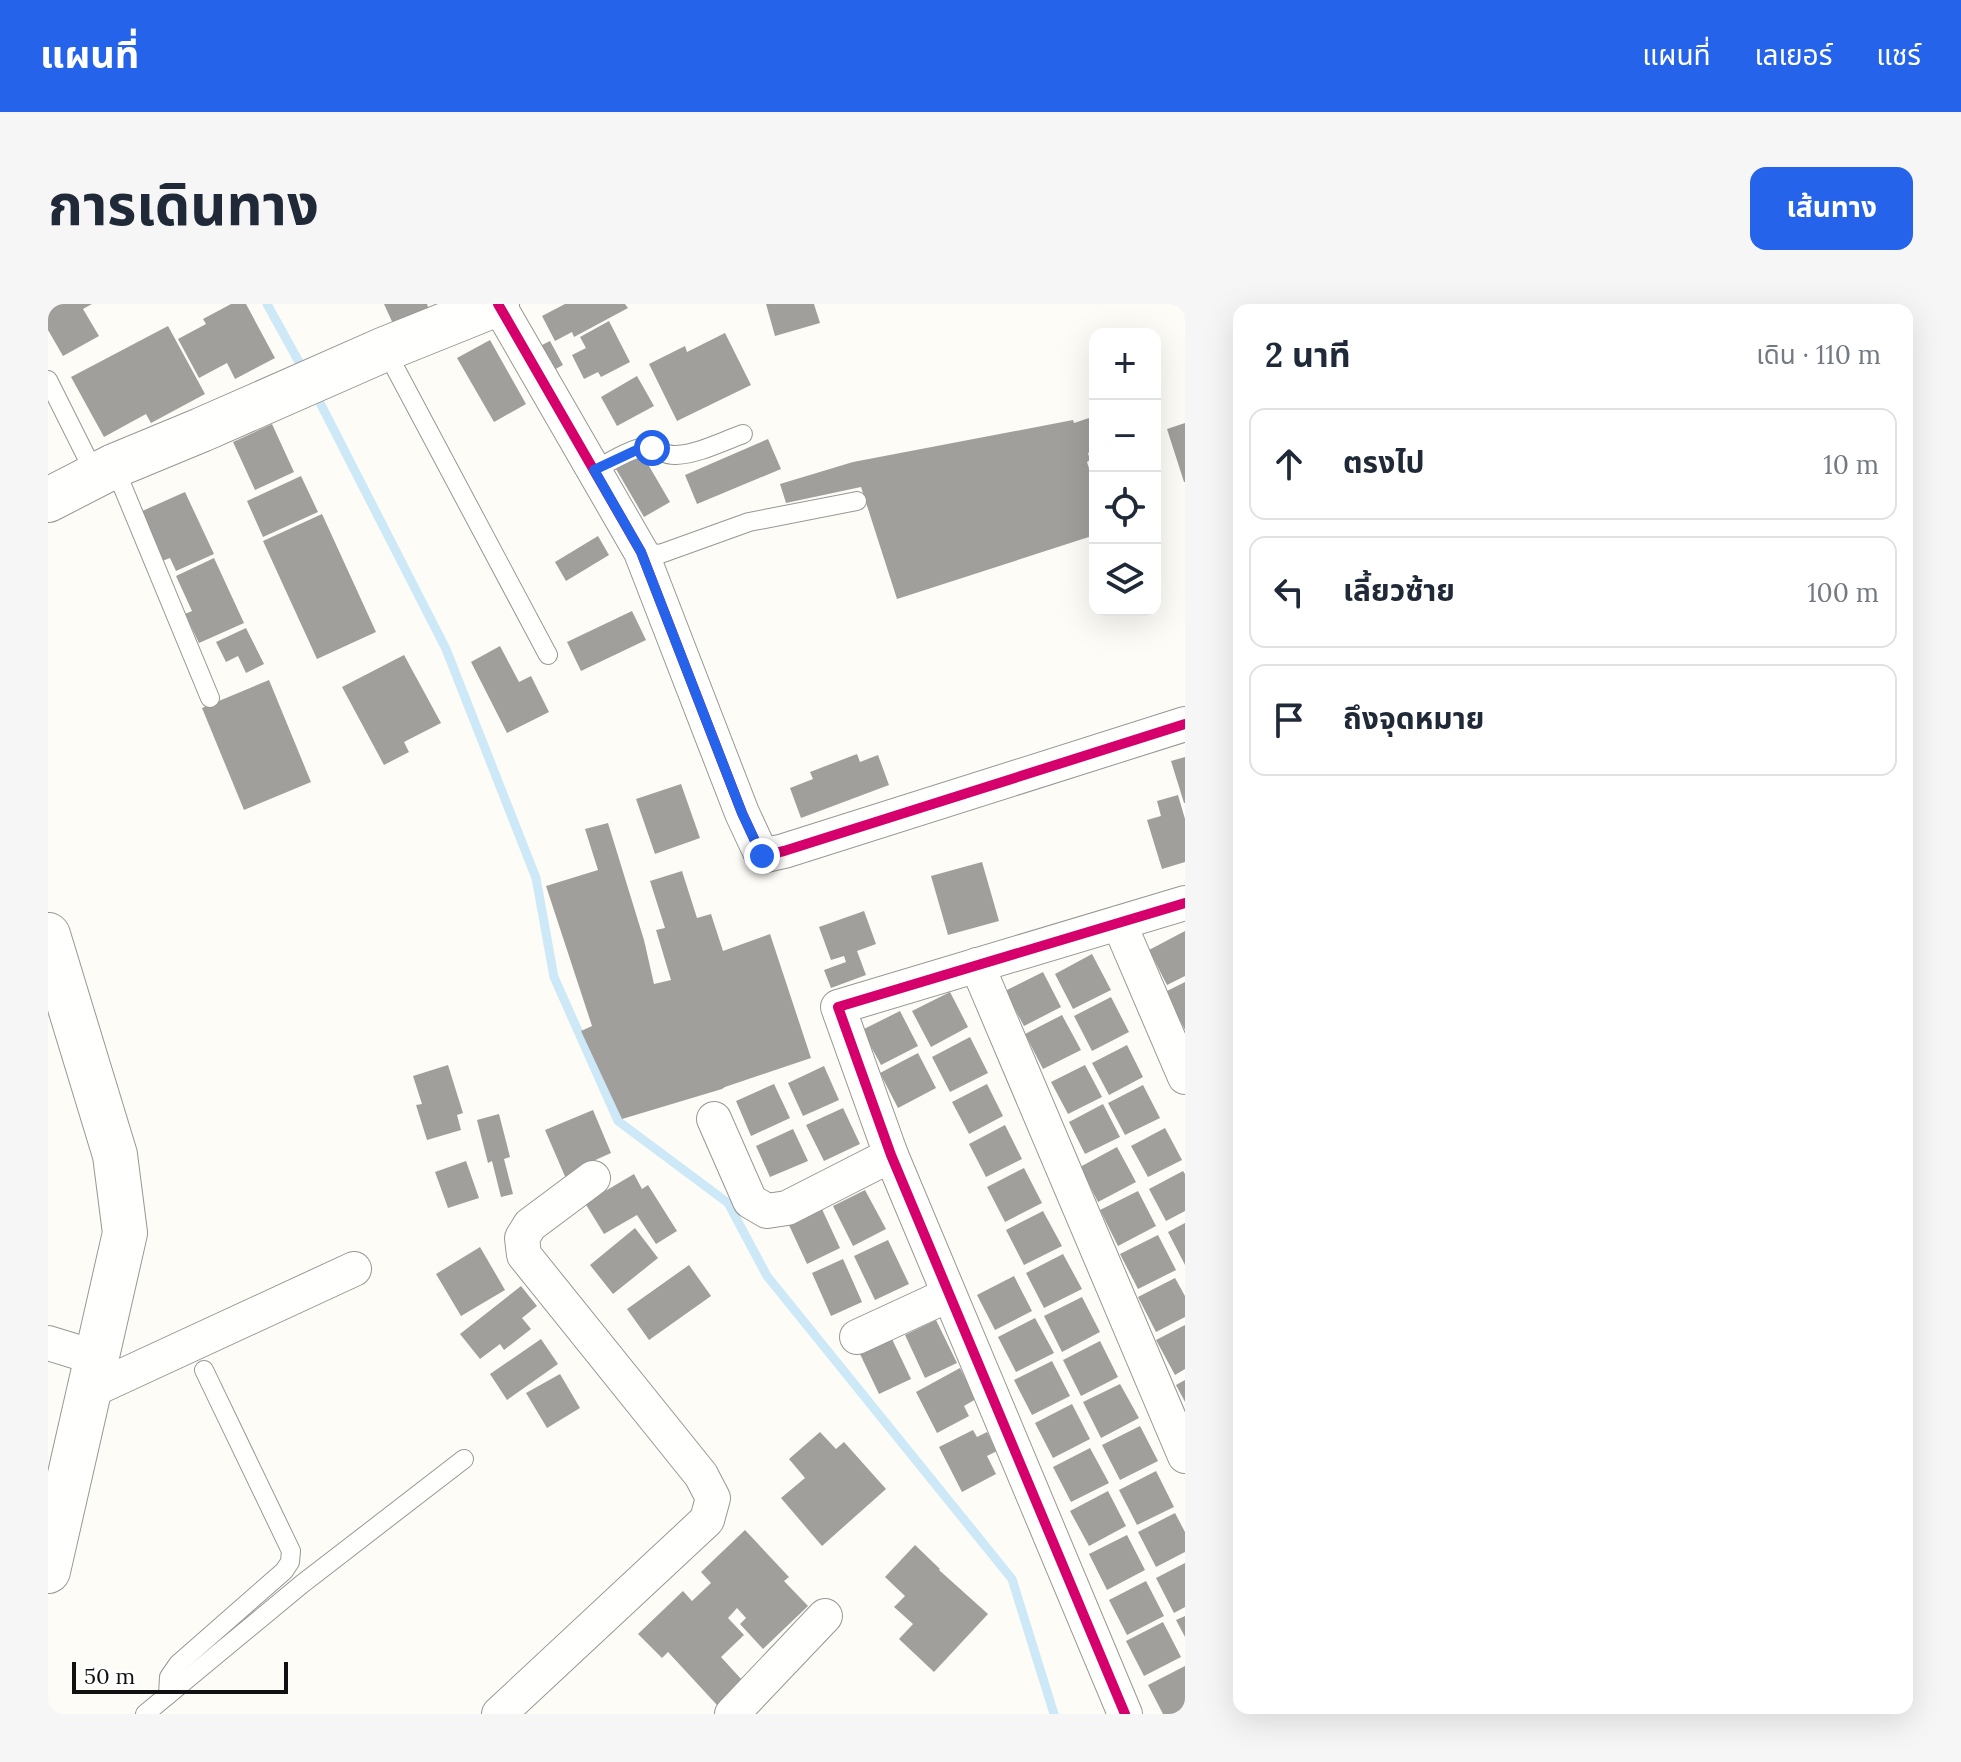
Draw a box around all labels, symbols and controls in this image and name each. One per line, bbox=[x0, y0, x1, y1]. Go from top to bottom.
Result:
text: แผนที่ bbox=[40, 30, 139, 78]
text: แผนที่ bbox=[1642, 37, 1711, 73]
text: เลเยอร์ bbox=[1755, 37, 1832, 73]
text: แชร์ bbox=[1876, 37, 1921, 73]
button: เส้นทาง bbox=[1750, 167, 1913, 250]
text: การเดินทาง bbox=[48, 169, 319, 240]
map controls bbox=[1089, 328, 1161, 616]
button: + bbox=[1089, 328, 1161, 400]
text: 2 นาที bbox=[1265, 333, 1351, 376]
text: เดิน · 110 m bbox=[1756, 338, 1881, 371]
button: − bbox=[1089, 400, 1161, 472]
route start bbox=[634, 430, 670, 466]
icon: ahead bbox=[1267, 442, 1311, 486]
text: ตรงไป bbox=[1343, 443, 1425, 481]
text: 10 m bbox=[1823, 448, 1879, 481]
button: locate bbox=[1089, 472, 1161, 544]
button: layers bbox=[1089, 544, 1161, 616]
icon: left bbox=[1267, 570, 1311, 614]
text: เลี้ยวซ้าย bbox=[1343, 571, 1455, 609]
text: 100 m bbox=[1807, 576, 1879, 609]
icon: arrive bbox=[1267, 698, 1311, 742]
text: ถึงจุดหมาย bbox=[1343, 699, 1484, 737]
route end bbox=[744, 838, 780, 874]
scale bar bbox=[72, 1658, 288, 1694]
text: 50 m bbox=[84, 1662, 135, 1690]

